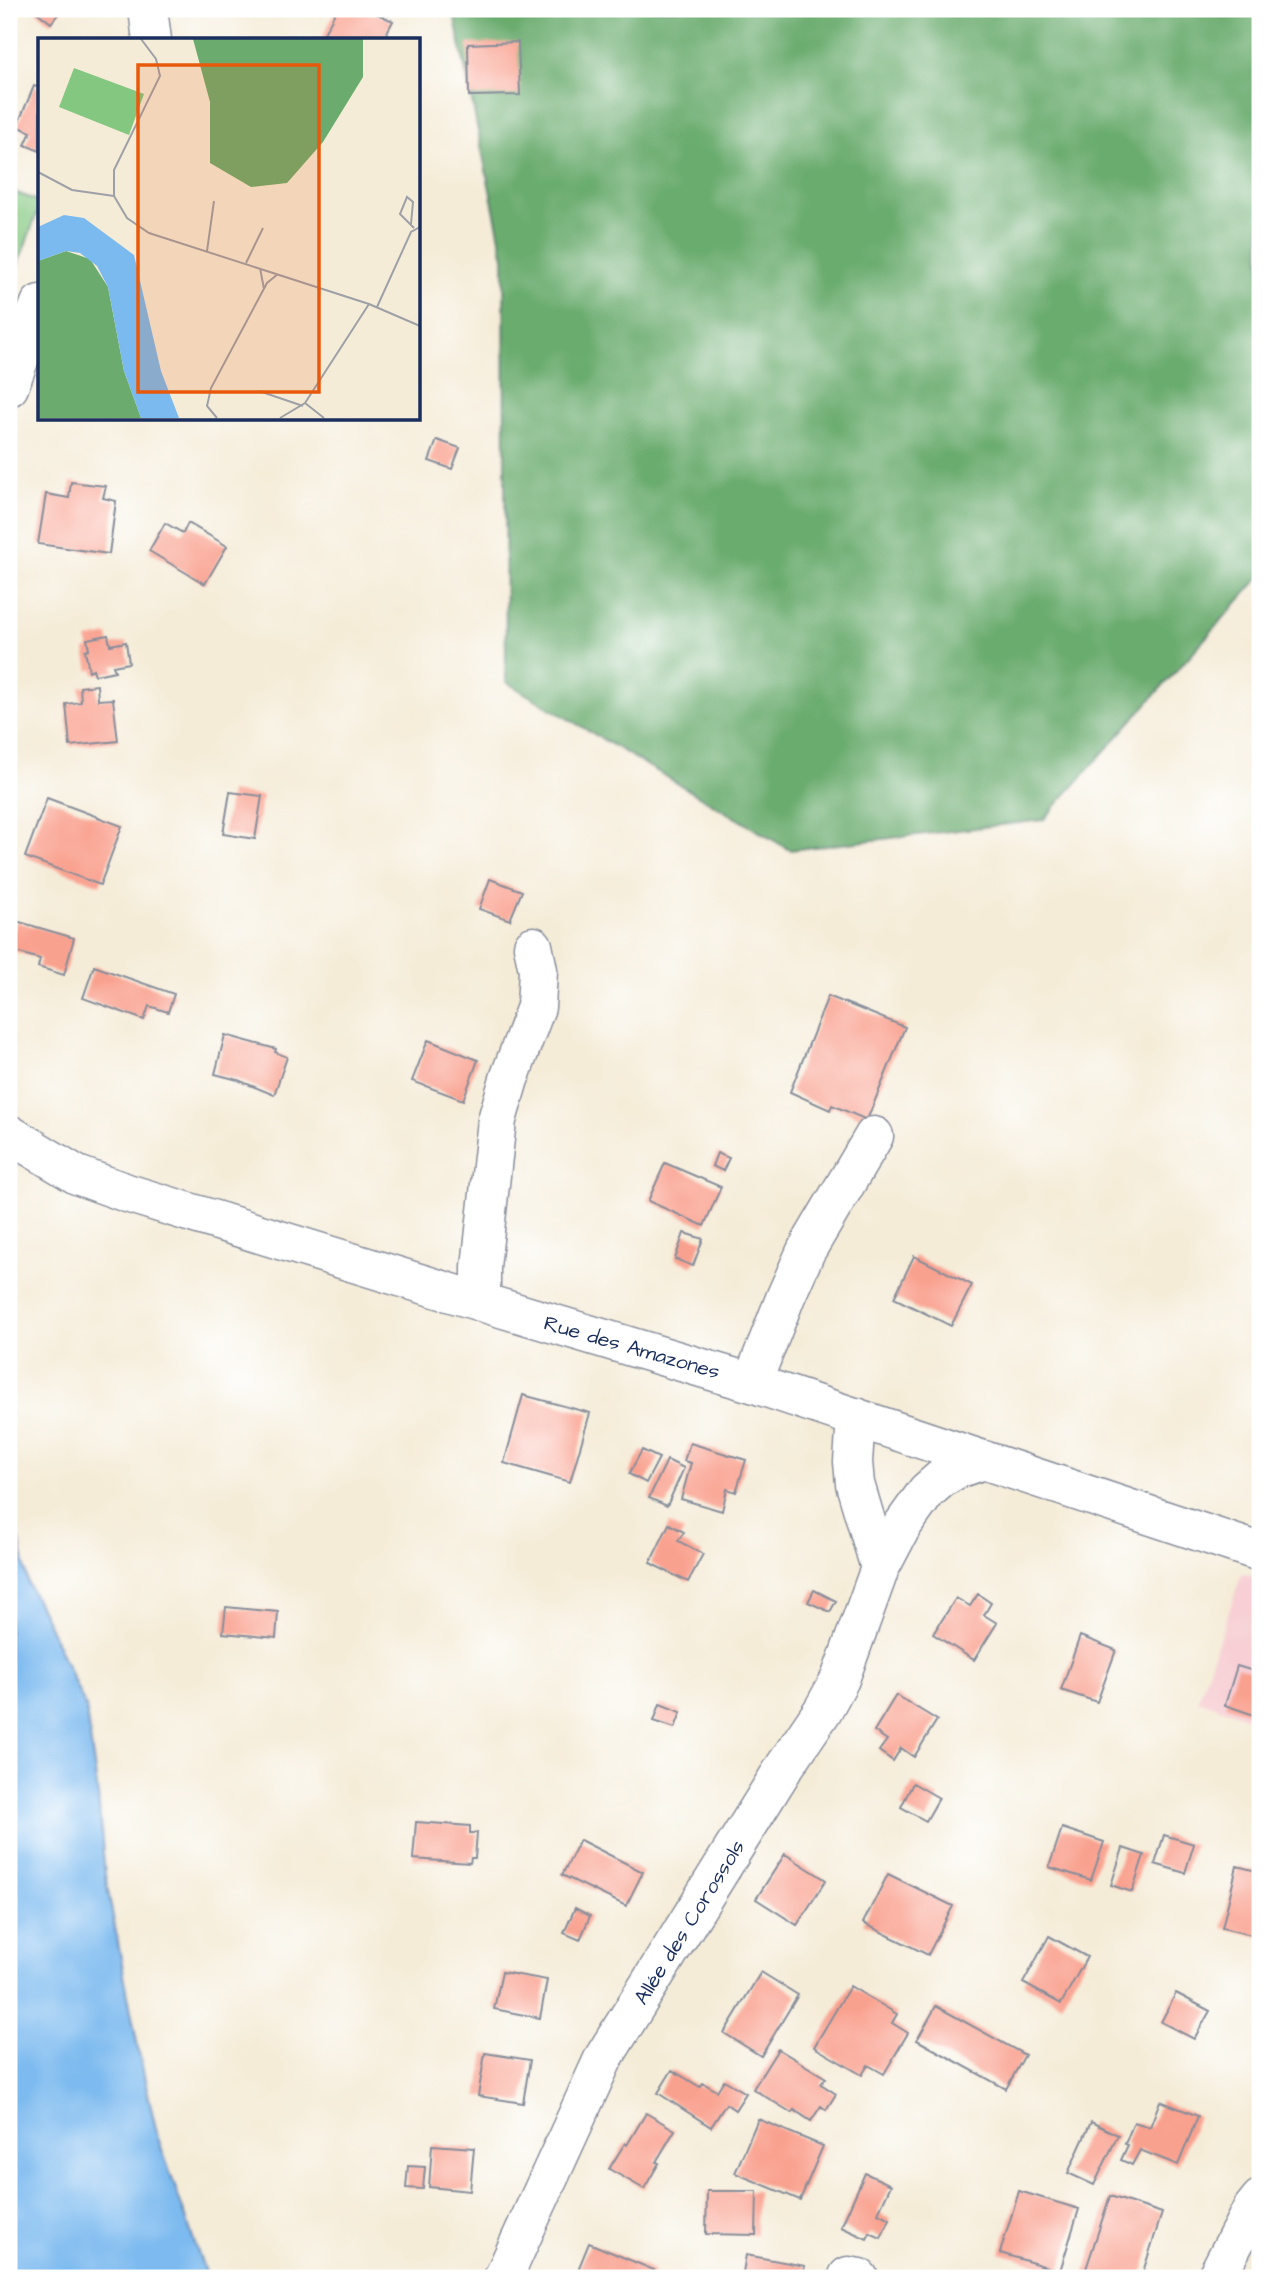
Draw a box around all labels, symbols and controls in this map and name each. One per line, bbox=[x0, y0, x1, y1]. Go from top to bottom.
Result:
inset map bbox=[38, 38, 420, 420]
street label: Rue des Amazones bbox=[541, 1309, 723, 1386]
street label: Allée des Corossols bbox=[627, 1834, 752, 2010]

